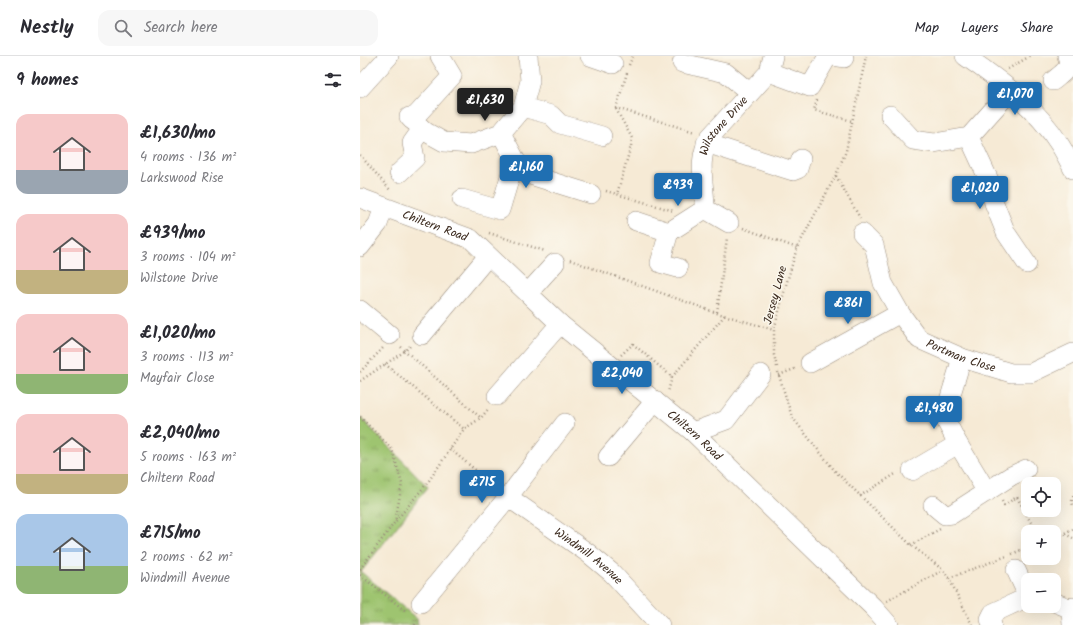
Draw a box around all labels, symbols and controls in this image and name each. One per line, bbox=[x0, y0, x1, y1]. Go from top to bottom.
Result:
search box bbox=[98, 10, 378, 46]
text: Nestly bbox=[20, 13, 74, 43]
text: Search here bbox=[144, 16, 218, 40]
icon: search bbox=[112, 17, 134, 39]
text: Map bbox=[915, 17, 939, 39]
text: Layers bbox=[961, 17, 999, 39]
text: Share bbox=[1021, 17, 1053, 39]
text: 9 homes bbox=[16, 67, 79, 94]
icon: filters bbox=[322, 69, 344, 91]
pin: £1,070 bbox=[982, 82, 1048, 116]
text: £1,070 bbox=[997, 84, 1033, 105]
pin: £1,630 bbox=[452, 88, 518, 122]
text: £1,630 bbox=[466, 90, 504, 111]
street label: Wilstone Drive bbox=[694, 91, 753, 158]
text: £1,630/mo bbox=[140, 120, 216, 147]
icon: home bbox=[48, 130, 96, 178]
text: 4 rooms · 136 m² bbox=[140, 147, 236, 168]
pin: £1,160 bbox=[493, 155, 559, 189]
text: £1,160 bbox=[509, 157, 543, 178]
text: Larkswood Rise bbox=[140, 168, 223, 189]
pin: £939 bbox=[654, 173, 702, 207]
text: £939 bbox=[663, 175, 693, 196]
pin: £1,020 bbox=[947, 176, 1013, 210]
text: £1,020 bbox=[961, 178, 999, 199]
street label: Chiltern Road bbox=[399, 205, 471, 247]
text: £939/mo bbox=[140, 220, 205, 247]
icon: home bbox=[48, 230, 96, 278]
text: 3 rooms · 104 m² bbox=[140, 247, 235, 268]
street label: Jersey Lane bbox=[759, 263, 793, 327]
text: Wilstone Drive bbox=[140, 268, 218, 289]
pin: £861 bbox=[824, 291, 872, 325]
text: £861 bbox=[834, 293, 862, 314]
text: £1,020/mo bbox=[140, 320, 216, 347]
icon: home bbox=[48, 330, 96, 378]
street label: Portman Close bbox=[923, 334, 999, 378]
text: 3 rooms · 113 m² bbox=[140, 347, 233, 368]
pin: £2,040 bbox=[589, 361, 655, 395]
text: £2,040 bbox=[602, 363, 642, 384]
text: Mayfair Close bbox=[140, 368, 214, 389]
pin: £1,480 bbox=[901, 396, 967, 430]
text: £1,480 bbox=[915, 398, 953, 419]
street label: Chiltern Road bbox=[663, 405, 727, 466]
text: £2,040/mo bbox=[140, 420, 220, 447]
icon: home bbox=[48, 430, 96, 478]
text: 5 rooms · 163 m² bbox=[140, 447, 236, 468]
text: Chiltern Road bbox=[140, 468, 214, 489]
pin: £715 bbox=[458, 470, 506, 504]
text: £715 bbox=[469, 472, 495, 493]
map controls bbox=[1021, 477, 1061, 613]
button: locate bbox=[1021, 477, 1061, 517]
text: £715/mo bbox=[140, 520, 201, 547]
street label: Windmill Avenue bbox=[550, 523, 628, 590]
button: + bbox=[1021, 525, 1061, 565]
icon: home bbox=[48, 530, 96, 578]
text: 2 rooms · 62 m² bbox=[140, 547, 233, 568]
text: Windmill Avenue bbox=[140, 568, 230, 589]
button: − bbox=[1021, 573, 1061, 613]

